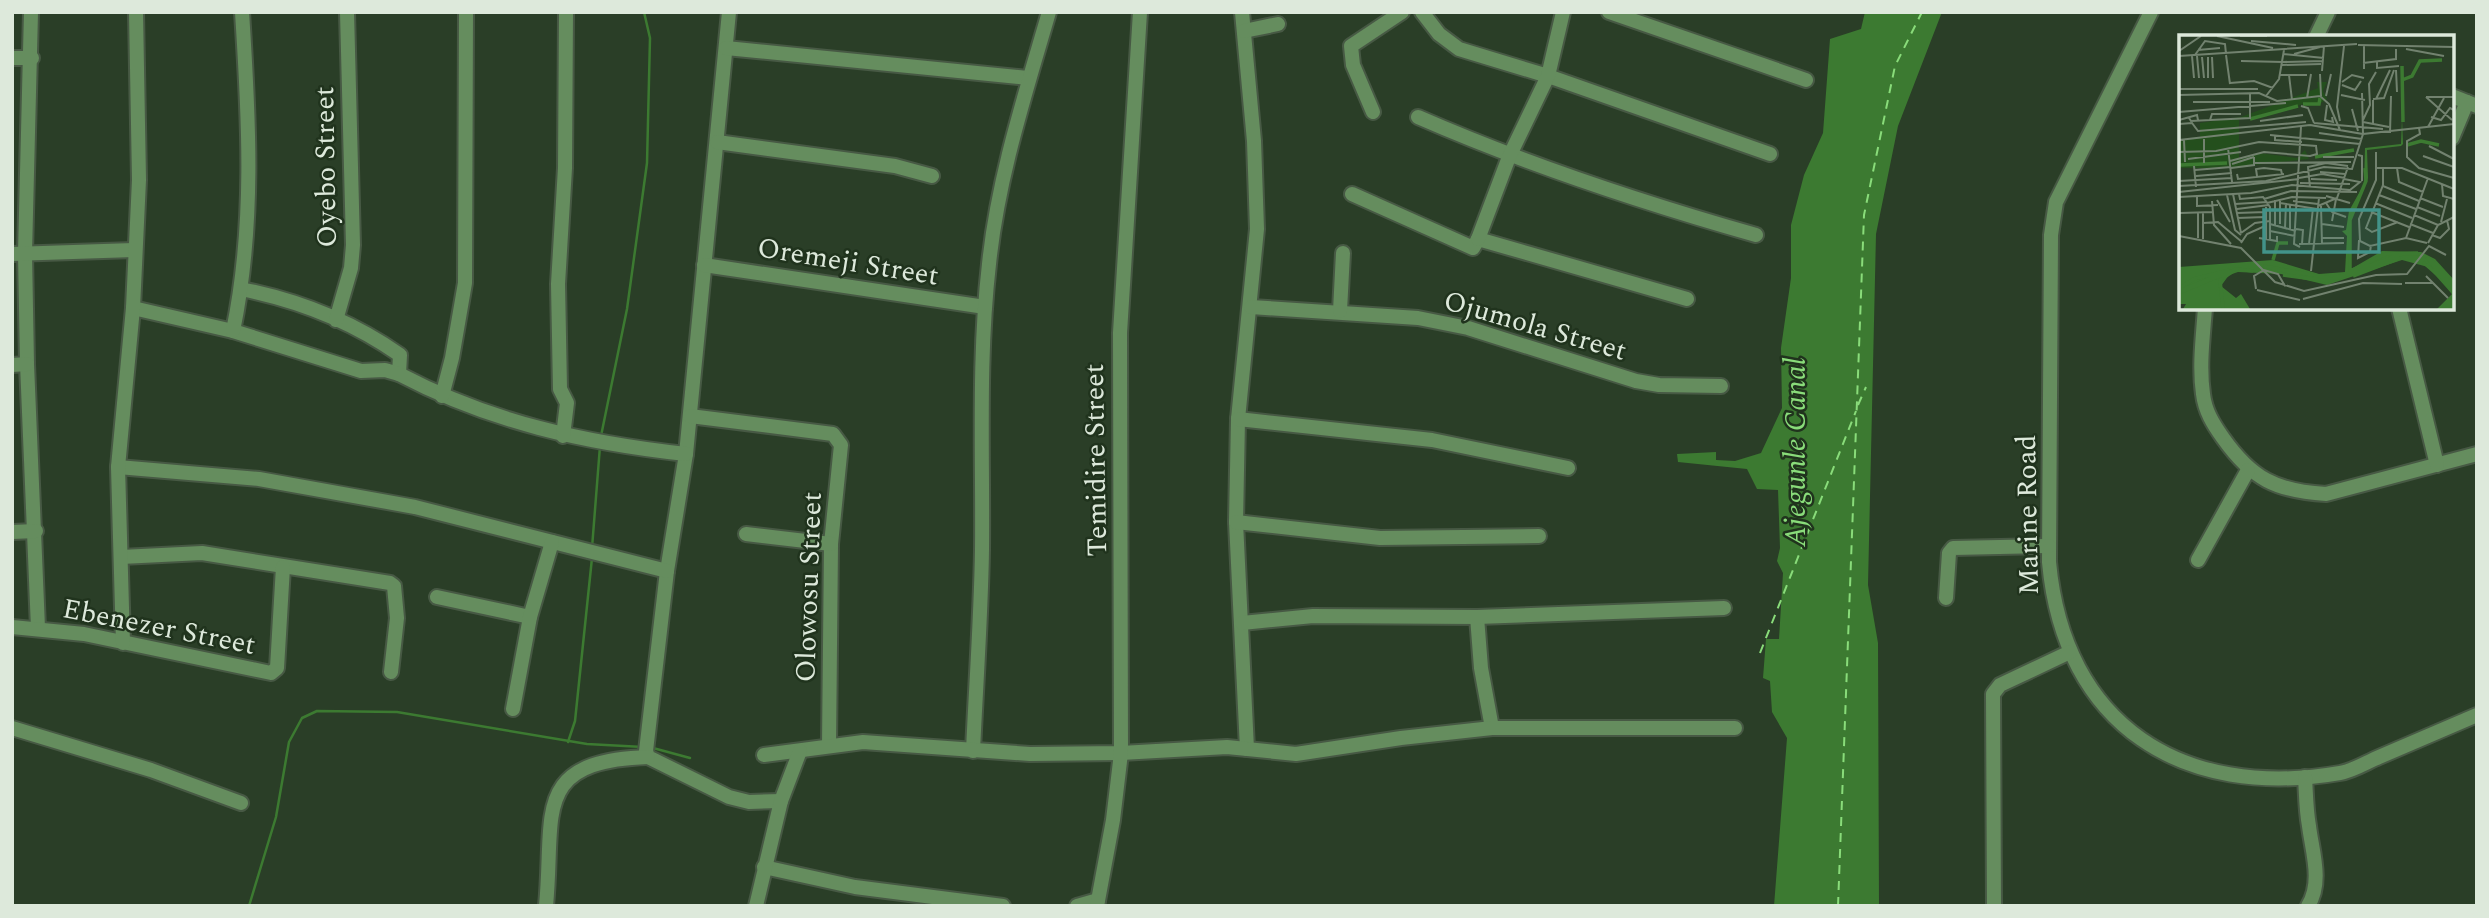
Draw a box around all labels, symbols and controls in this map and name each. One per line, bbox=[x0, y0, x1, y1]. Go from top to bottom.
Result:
inset map bbox=[2179, 35, 2454, 310]
street label: Oyebo Street bbox=[303, 86, 349, 248]
street label: Oremeji Street bbox=[754, 226, 942, 298]
street label: Ojumola Street bbox=[1438, 279, 1632, 373]
water label: Ajegunle Canal bbox=[1773, 357, 1819, 548]
street label: Temidire Street bbox=[1073, 363, 1119, 557]
street label: Marine Road bbox=[2005, 434, 2051, 596]
street label: Olowosu Street bbox=[784, 491, 834, 683]
street label: Ebenezer Street bbox=[59, 587, 259, 667]

